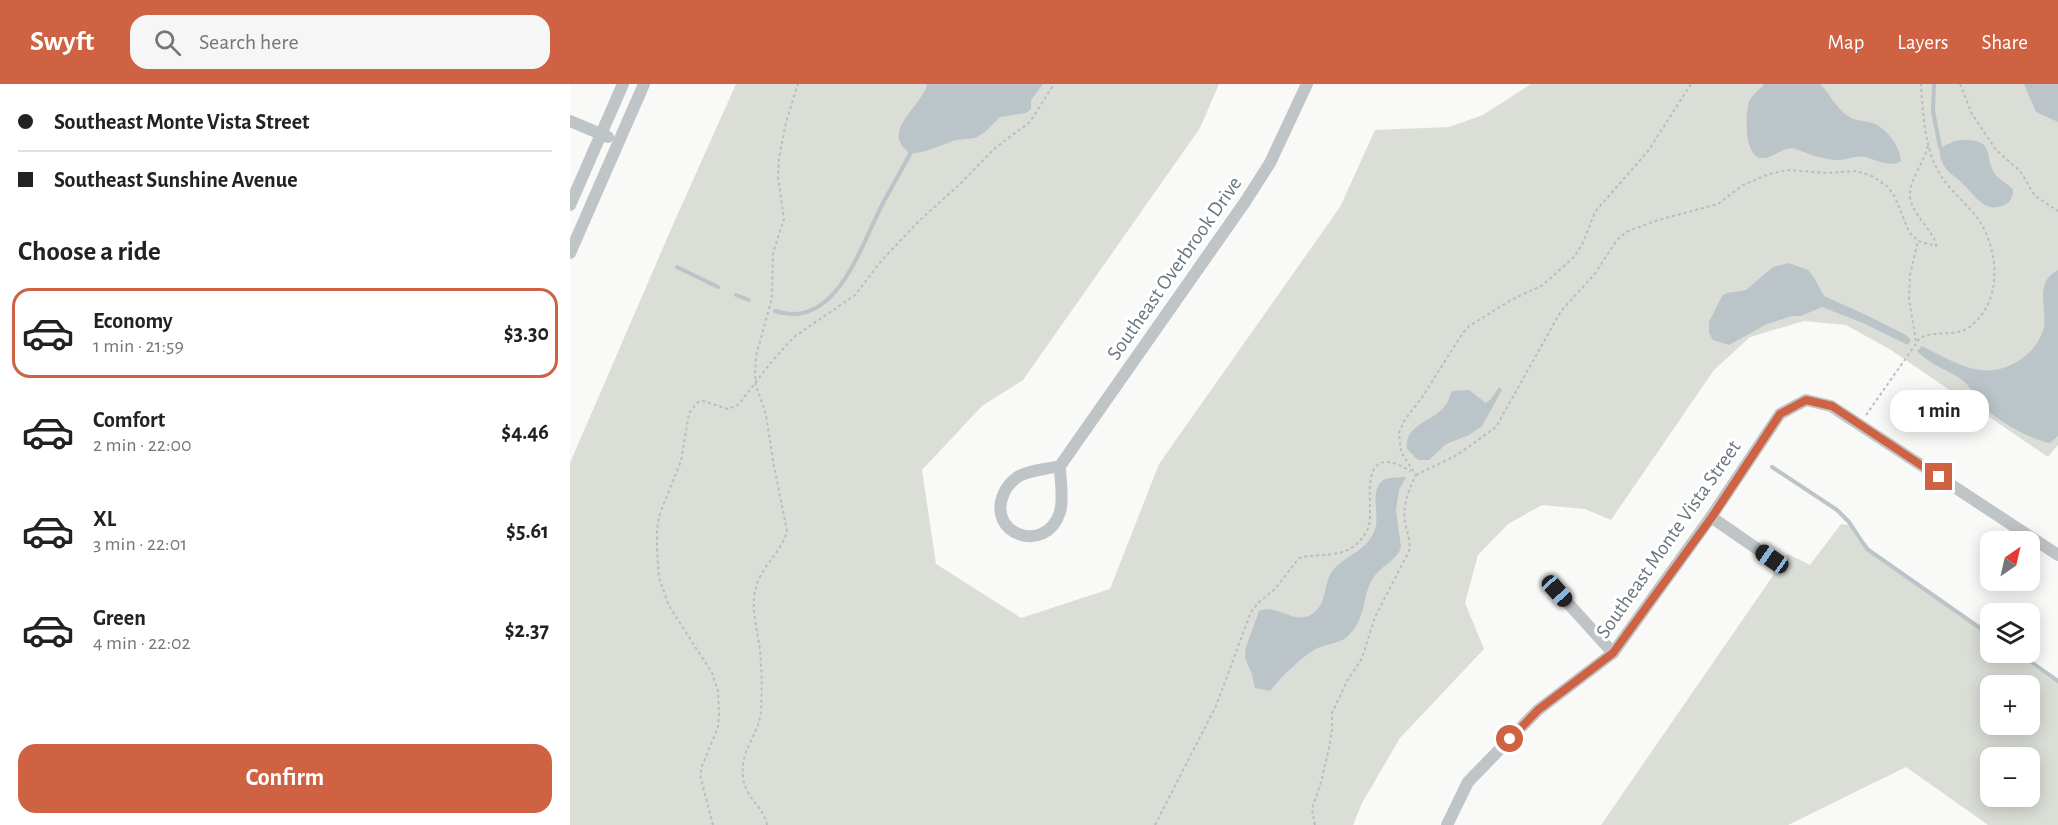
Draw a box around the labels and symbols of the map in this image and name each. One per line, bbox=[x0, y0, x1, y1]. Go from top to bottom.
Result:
street label: Southeast Overbrook Drive bbox=[1103, 173, 1246, 364]
callout: 1 min bbox=[1890, 390, 1988, 432]
street label: Southeast Monte Vista Street bbox=[1592, 436, 1745, 642]
route end bbox=[1925, 463, 1952, 490]
north arrow bbox=[1980, 531, 2040, 591]
car bbox=[1752, 541, 1792, 577]
car bbox=[1538, 572, 1576, 610]
route start bbox=[1496, 725, 1523, 752]

